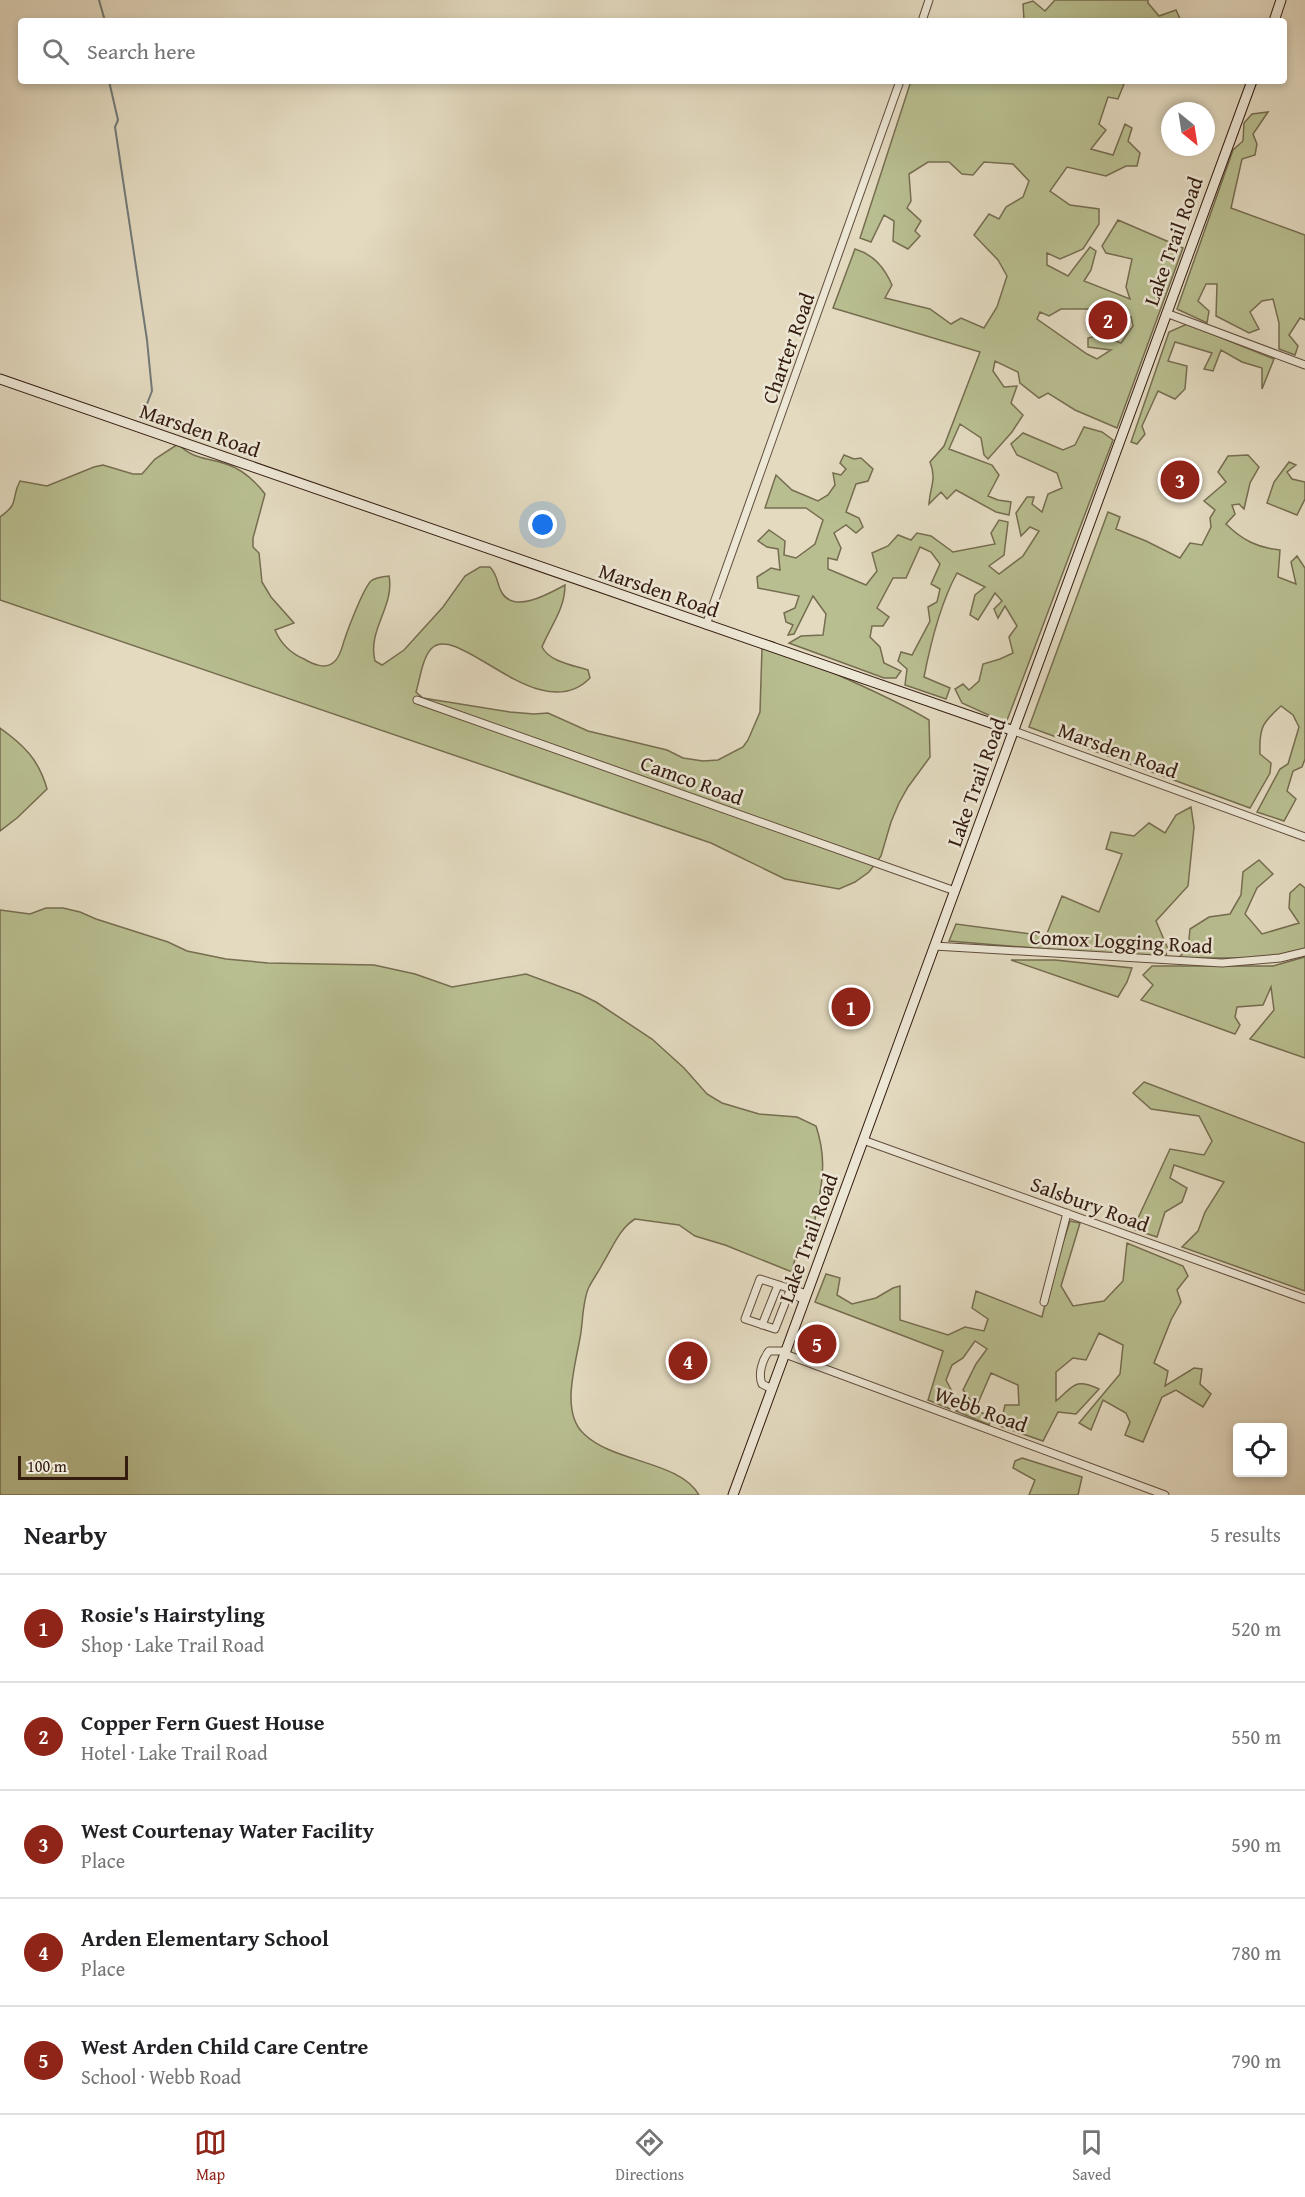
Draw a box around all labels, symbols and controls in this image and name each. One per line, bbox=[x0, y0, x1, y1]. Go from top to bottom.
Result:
search box bbox=[18, 18, 1287, 84]
icon: search bbox=[39, 35, 72, 68]
text: Search here bbox=[87, 35, 196, 67]
north arrow bbox=[1161, 102, 1215, 156]
street label: Lake Trail Road bbox=[1135, 171, 1211, 310]
street label: Charter Road bbox=[754, 287, 823, 408]
pin: 2 bbox=[1088, 298, 1128, 342]
street label: Marsden Road bbox=[136, 395, 265, 465]
pin: 3 bbox=[1160, 458, 1200, 502]
your location bbox=[528, 510, 557, 539]
street label: Marsden Road bbox=[595, 555, 724, 625]
street label: Lake Trail Road bbox=[938, 712, 1014, 851]
street label: Marsden Road bbox=[1054, 714, 1183, 786]
street label: Camco Road bbox=[636, 747, 748, 813]
street label: Comox Logging Road bbox=[1029, 921, 1214, 961]
pin: 1 bbox=[832, 984, 870, 1030]
street label: Lake Trail Road bbox=[770, 1168, 846, 1307]
street label: Salsbury Road bbox=[1026, 1168, 1154, 1240]
pin: 5 bbox=[798, 1322, 836, 1366]
pin: 4 bbox=[668, 1338, 708, 1384]
street label: Webb Road bbox=[930, 1378, 1033, 1440]
map controls bbox=[1233, 1423, 1287, 1477]
button: locate bbox=[1233, 1423, 1287, 1477]
scale bar bbox=[18, 1453, 128, 1480]
text: 100 m bbox=[27, 1454, 67, 1478]
text: Nearby bbox=[24, 1515, 107, 1554]
text: 5 results bbox=[1210, 1520, 1281, 1549]
text: Rosie's Hairstyling bbox=[81, 1598, 265, 1630]
text: 1 bbox=[38, 1614, 49, 1643]
text: 520 m bbox=[1231, 1614, 1281, 1643]
text: Shop · Lake Trail Road bbox=[81, 1630, 264, 1659]
text: Copper Fern Guest House bbox=[81, 1706, 324, 1738]
text: 2 bbox=[38, 1722, 49, 1751]
text: 550 m bbox=[1231, 1722, 1281, 1751]
text: Hotel · Lake Trail Road bbox=[81, 1738, 268, 1767]
text: West Courtenay Water Facility bbox=[81, 1814, 374, 1846]
text: 3 bbox=[38, 1830, 49, 1859]
text: 590 m bbox=[1231, 1830, 1281, 1859]
text: Place bbox=[81, 1846, 125, 1875]
text: Arden Elementary School bbox=[81, 1922, 329, 1954]
text: 4 bbox=[38, 1938, 49, 1967]
text: 780 m bbox=[1231, 1938, 1281, 1967]
text: Place bbox=[81, 1954, 125, 1983]
text: West Arden Child Care Centre bbox=[81, 2030, 368, 2062]
text: 5 bbox=[38, 2046, 49, 2075]
text: 790 m bbox=[1231, 2046, 1281, 2075]
text: School · Webb Road bbox=[81, 2062, 241, 2091]
tab: Map bbox=[194, 2126, 227, 2186]
tab: Directions bbox=[615, 2126, 684, 2186]
tab: Saved bbox=[1072, 2126, 1111, 2186]

